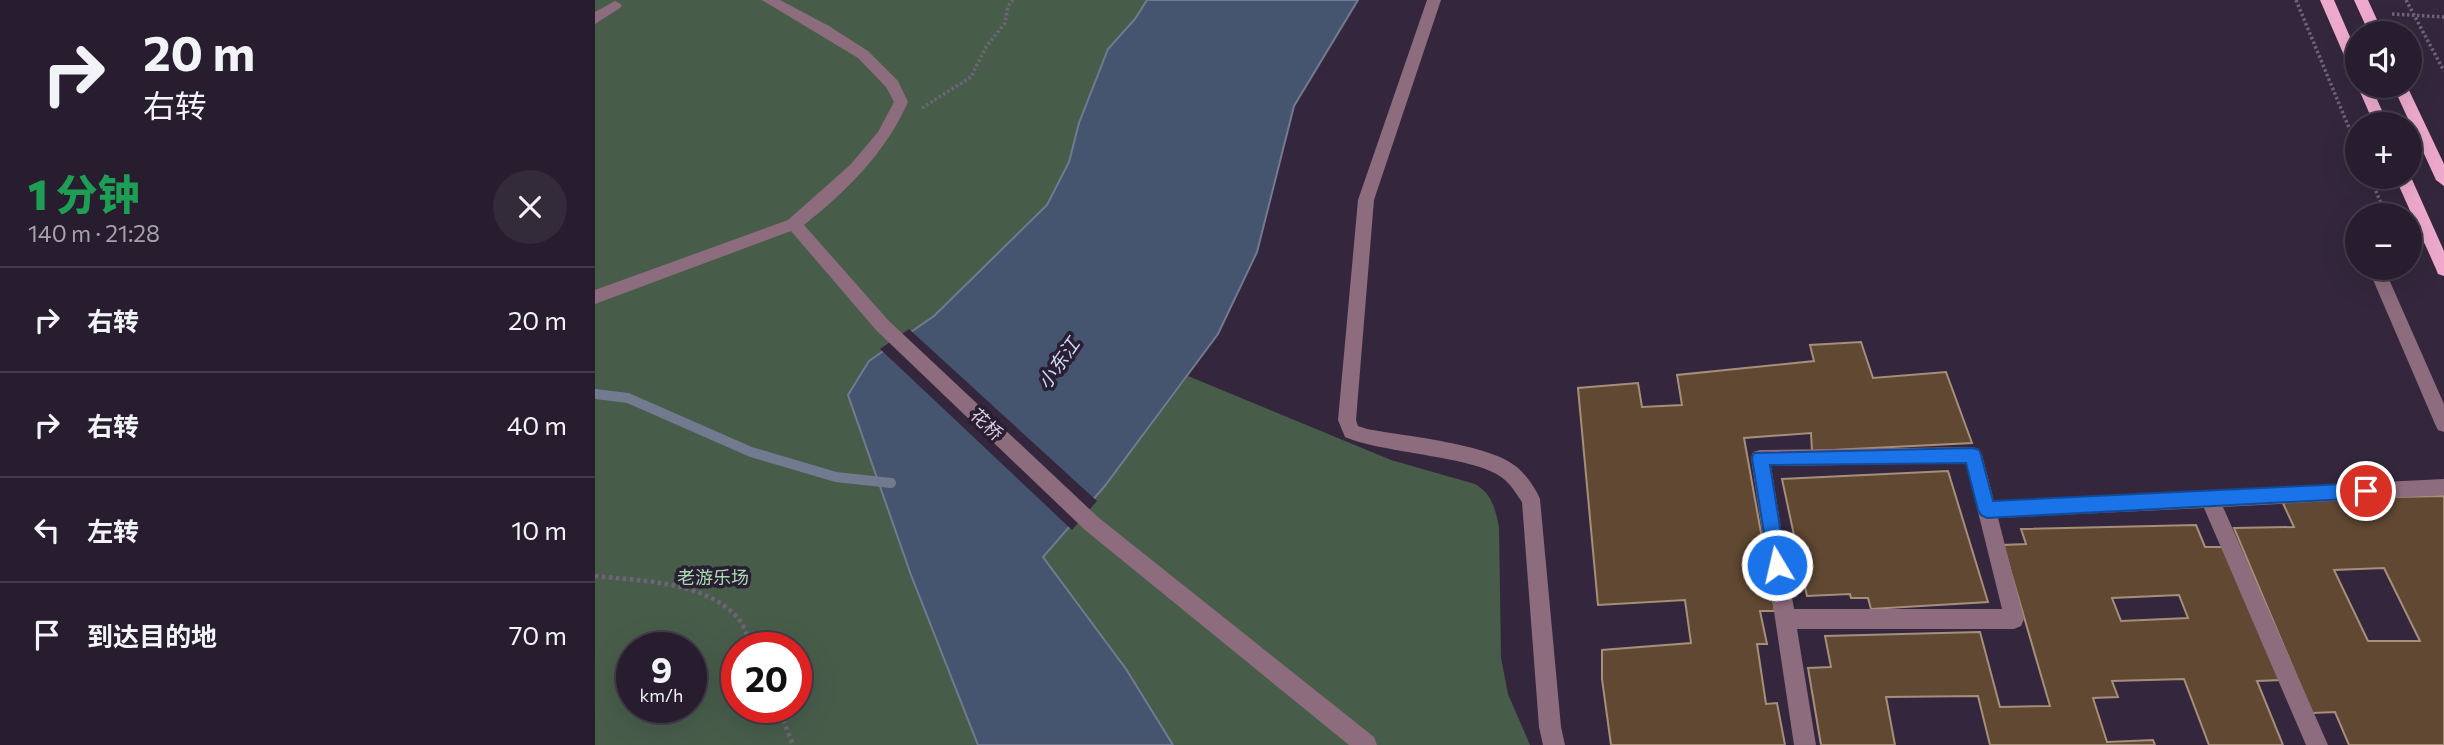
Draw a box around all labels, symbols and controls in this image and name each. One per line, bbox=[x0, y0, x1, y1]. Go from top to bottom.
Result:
text: 20 m bbox=[143, 21, 255, 81]
map controls bbox=[2345, 21, 2422, 280]
button: sound bbox=[2345, 21, 2422, 98]
icon: right bbox=[28, 28, 119, 119]
text: 右转 bbox=[143, 85, 207, 125]
button: + bbox=[2345, 112, 2422, 189]
text: 1 分钟 bbox=[28, 167, 140, 219]
button: close bbox=[493, 170, 567, 244]
button: − bbox=[2345, 203, 2422, 280]
text: 140 m · 21:28 bbox=[28, 219, 160, 247]
icon: right bbox=[28, 301, 66, 339]
text: 20 m bbox=[508, 304, 567, 335]
text: 右转 bbox=[87, 305, 139, 336]
water label: 小东江 bbox=[1032, 331, 1085, 393]
street label: 花桥 bbox=[966, 404, 1008, 444]
icon: right bbox=[28, 406, 66, 444]
text: 40 m bbox=[507, 409, 567, 440]
text: 右转 bbox=[87, 410, 139, 441]
pin bbox=[2336, 461, 2396, 521]
icon: arrive bbox=[2347, 472, 2385, 510]
icon: left bbox=[28, 511, 66, 549]
text: 10 m bbox=[511, 514, 567, 545]
text: 左转 bbox=[87, 515, 139, 546]
position arrow bbox=[1740, 528, 1814, 602]
park label: 老游乐场 bbox=[677, 566, 749, 588]
icon: arrive bbox=[28, 616, 66, 654]
text: 70 m bbox=[509, 619, 567, 650]
text: 到达目的地 bbox=[87, 620, 217, 651]
speed limit sign: 20 bbox=[721, 632, 812, 723]
text: 9 bbox=[651, 647, 672, 690]
text: km/h bbox=[640, 684, 683, 706]

